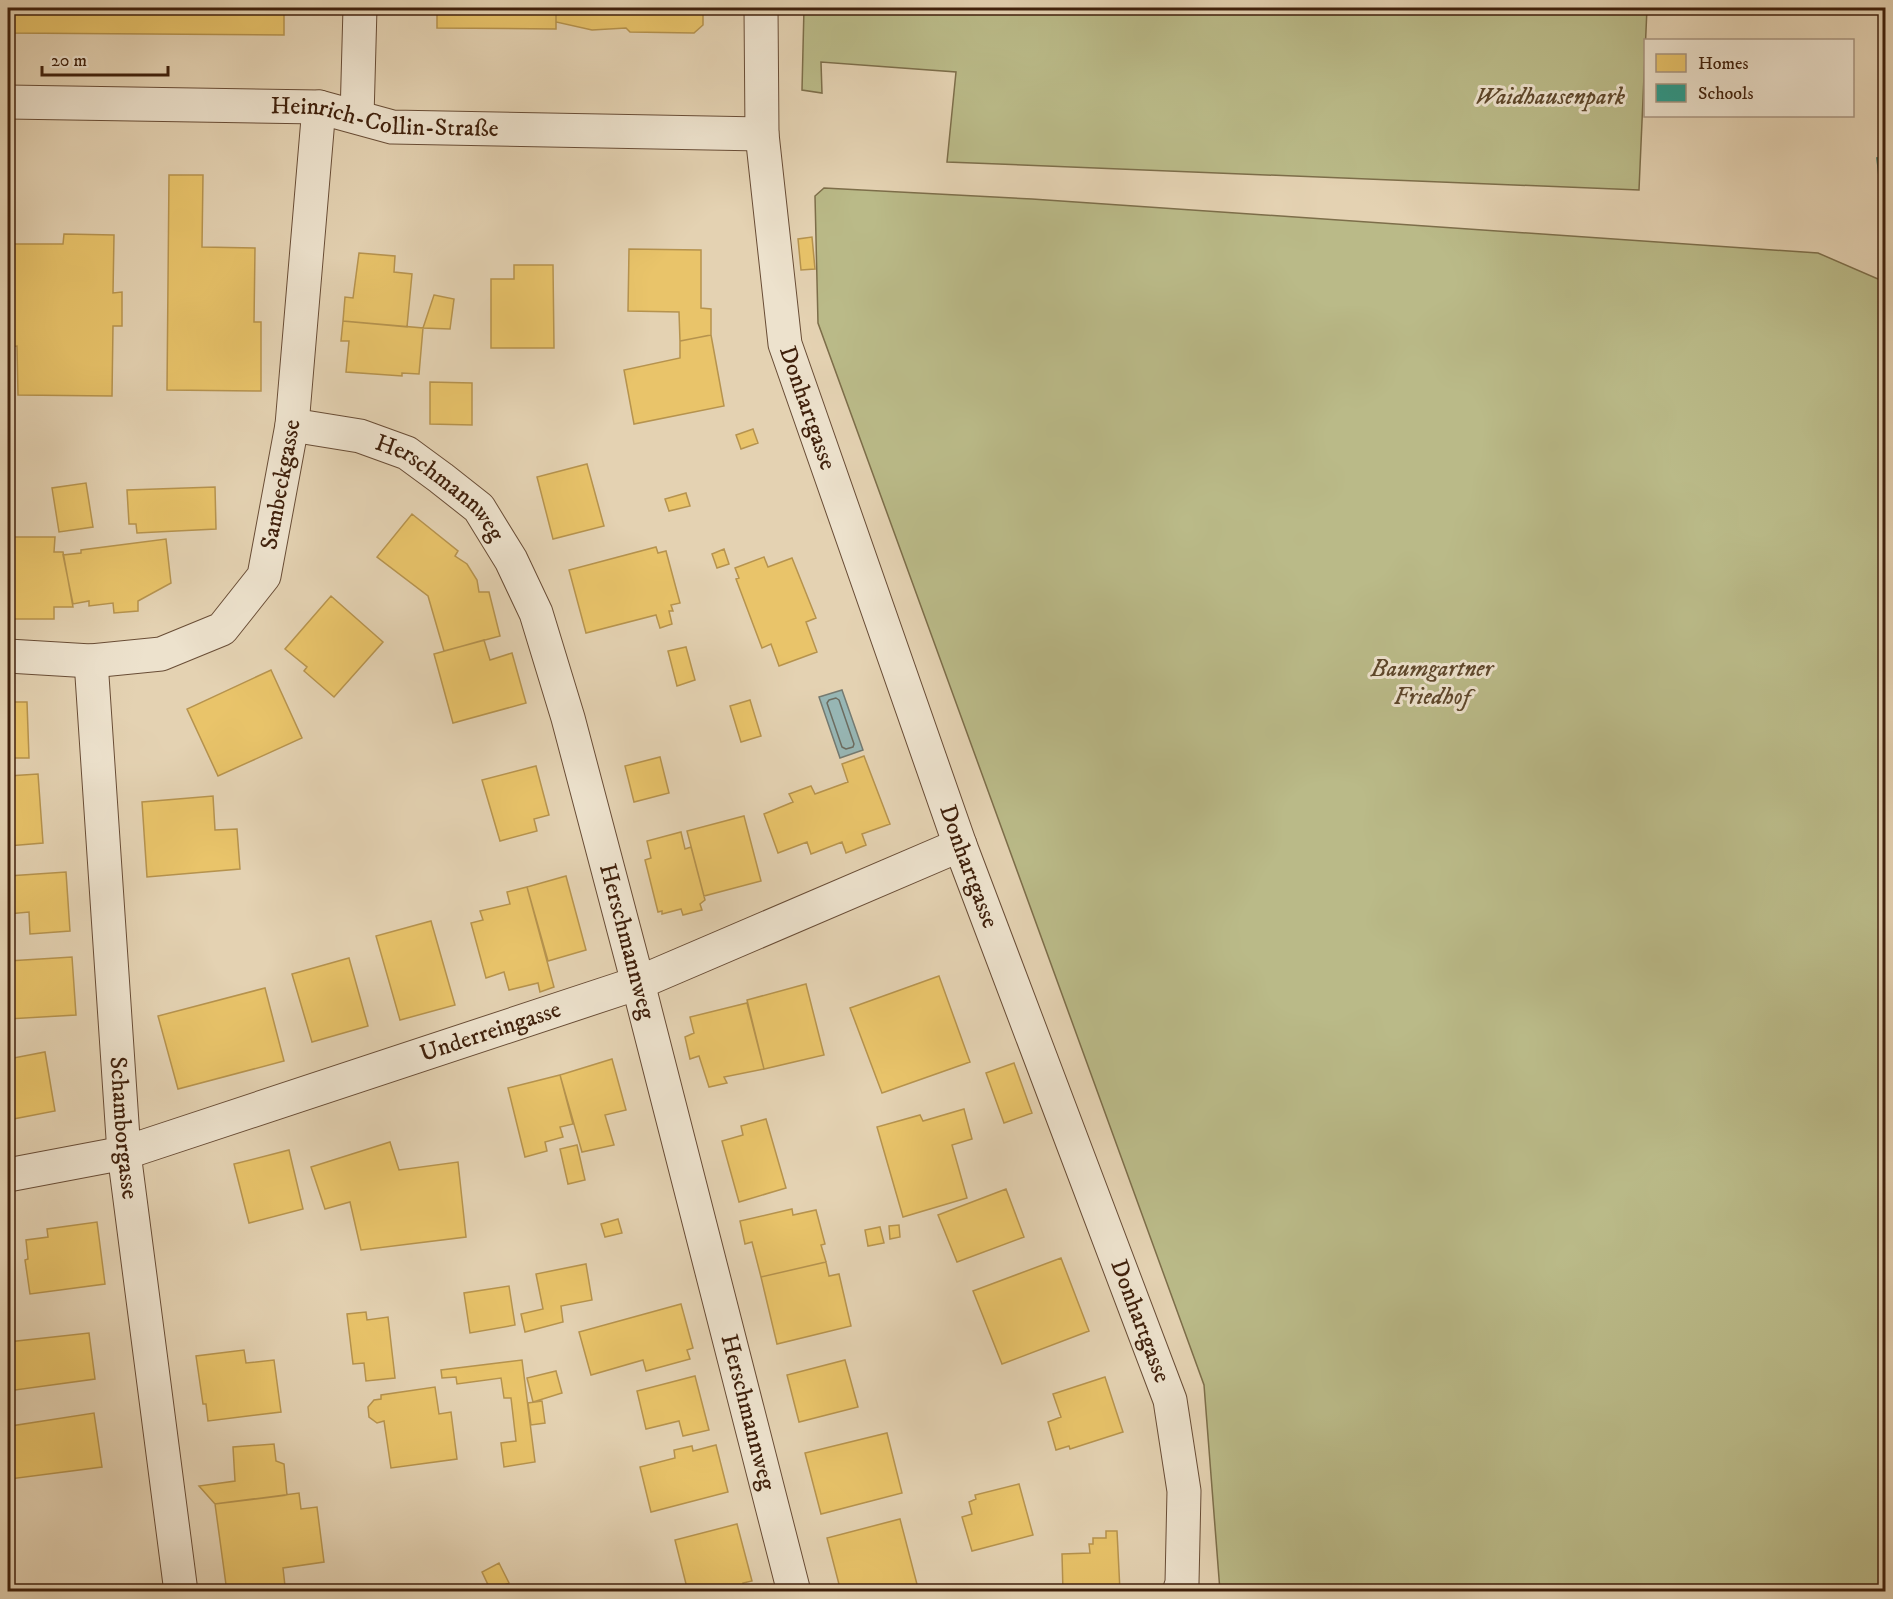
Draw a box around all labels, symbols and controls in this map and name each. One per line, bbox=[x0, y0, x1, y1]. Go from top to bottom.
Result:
scale bar bbox=[42, 39, 168, 77]
legend bbox=[1644, 39, 1854, 117]
text: 20 m bbox=[51, 50, 87, 72]
text: Homes bbox=[1698, 53, 1749, 75]
park label: Waidhausenpark bbox=[1475, 82, 1625, 112]
text: Schools bbox=[1698, 83, 1753, 105]
street label: Heinrich-Collin-Straße bbox=[270, 91, 499, 144]
street label: Donhartgasse bbox=[772, 342, 843, 474]
street label: Sambeckgasse bbox=[254, 418, 307, 552]
street label: Herschmannweg bbox=[371, 428, 511, 547]
park label: Baumgartner Friedhof bbox=[1370, 654, 1496, 712]
street label: Donhartgasse bbox=[932, 801, 1005, 932]
street label: Herschmannweg bbox=[592, 860, 662, 1023]
street label: Underreingasse bbox=[416, 994, 565, 1069]
street label: Schamborgasse bbox=[103, 1055, 145, 1201]
street label: Donhartgasse bbox=[1103, 1255, 1177, 1387]
street label: Herschmannweg bbox=[714, 1331, 782, 1494]

